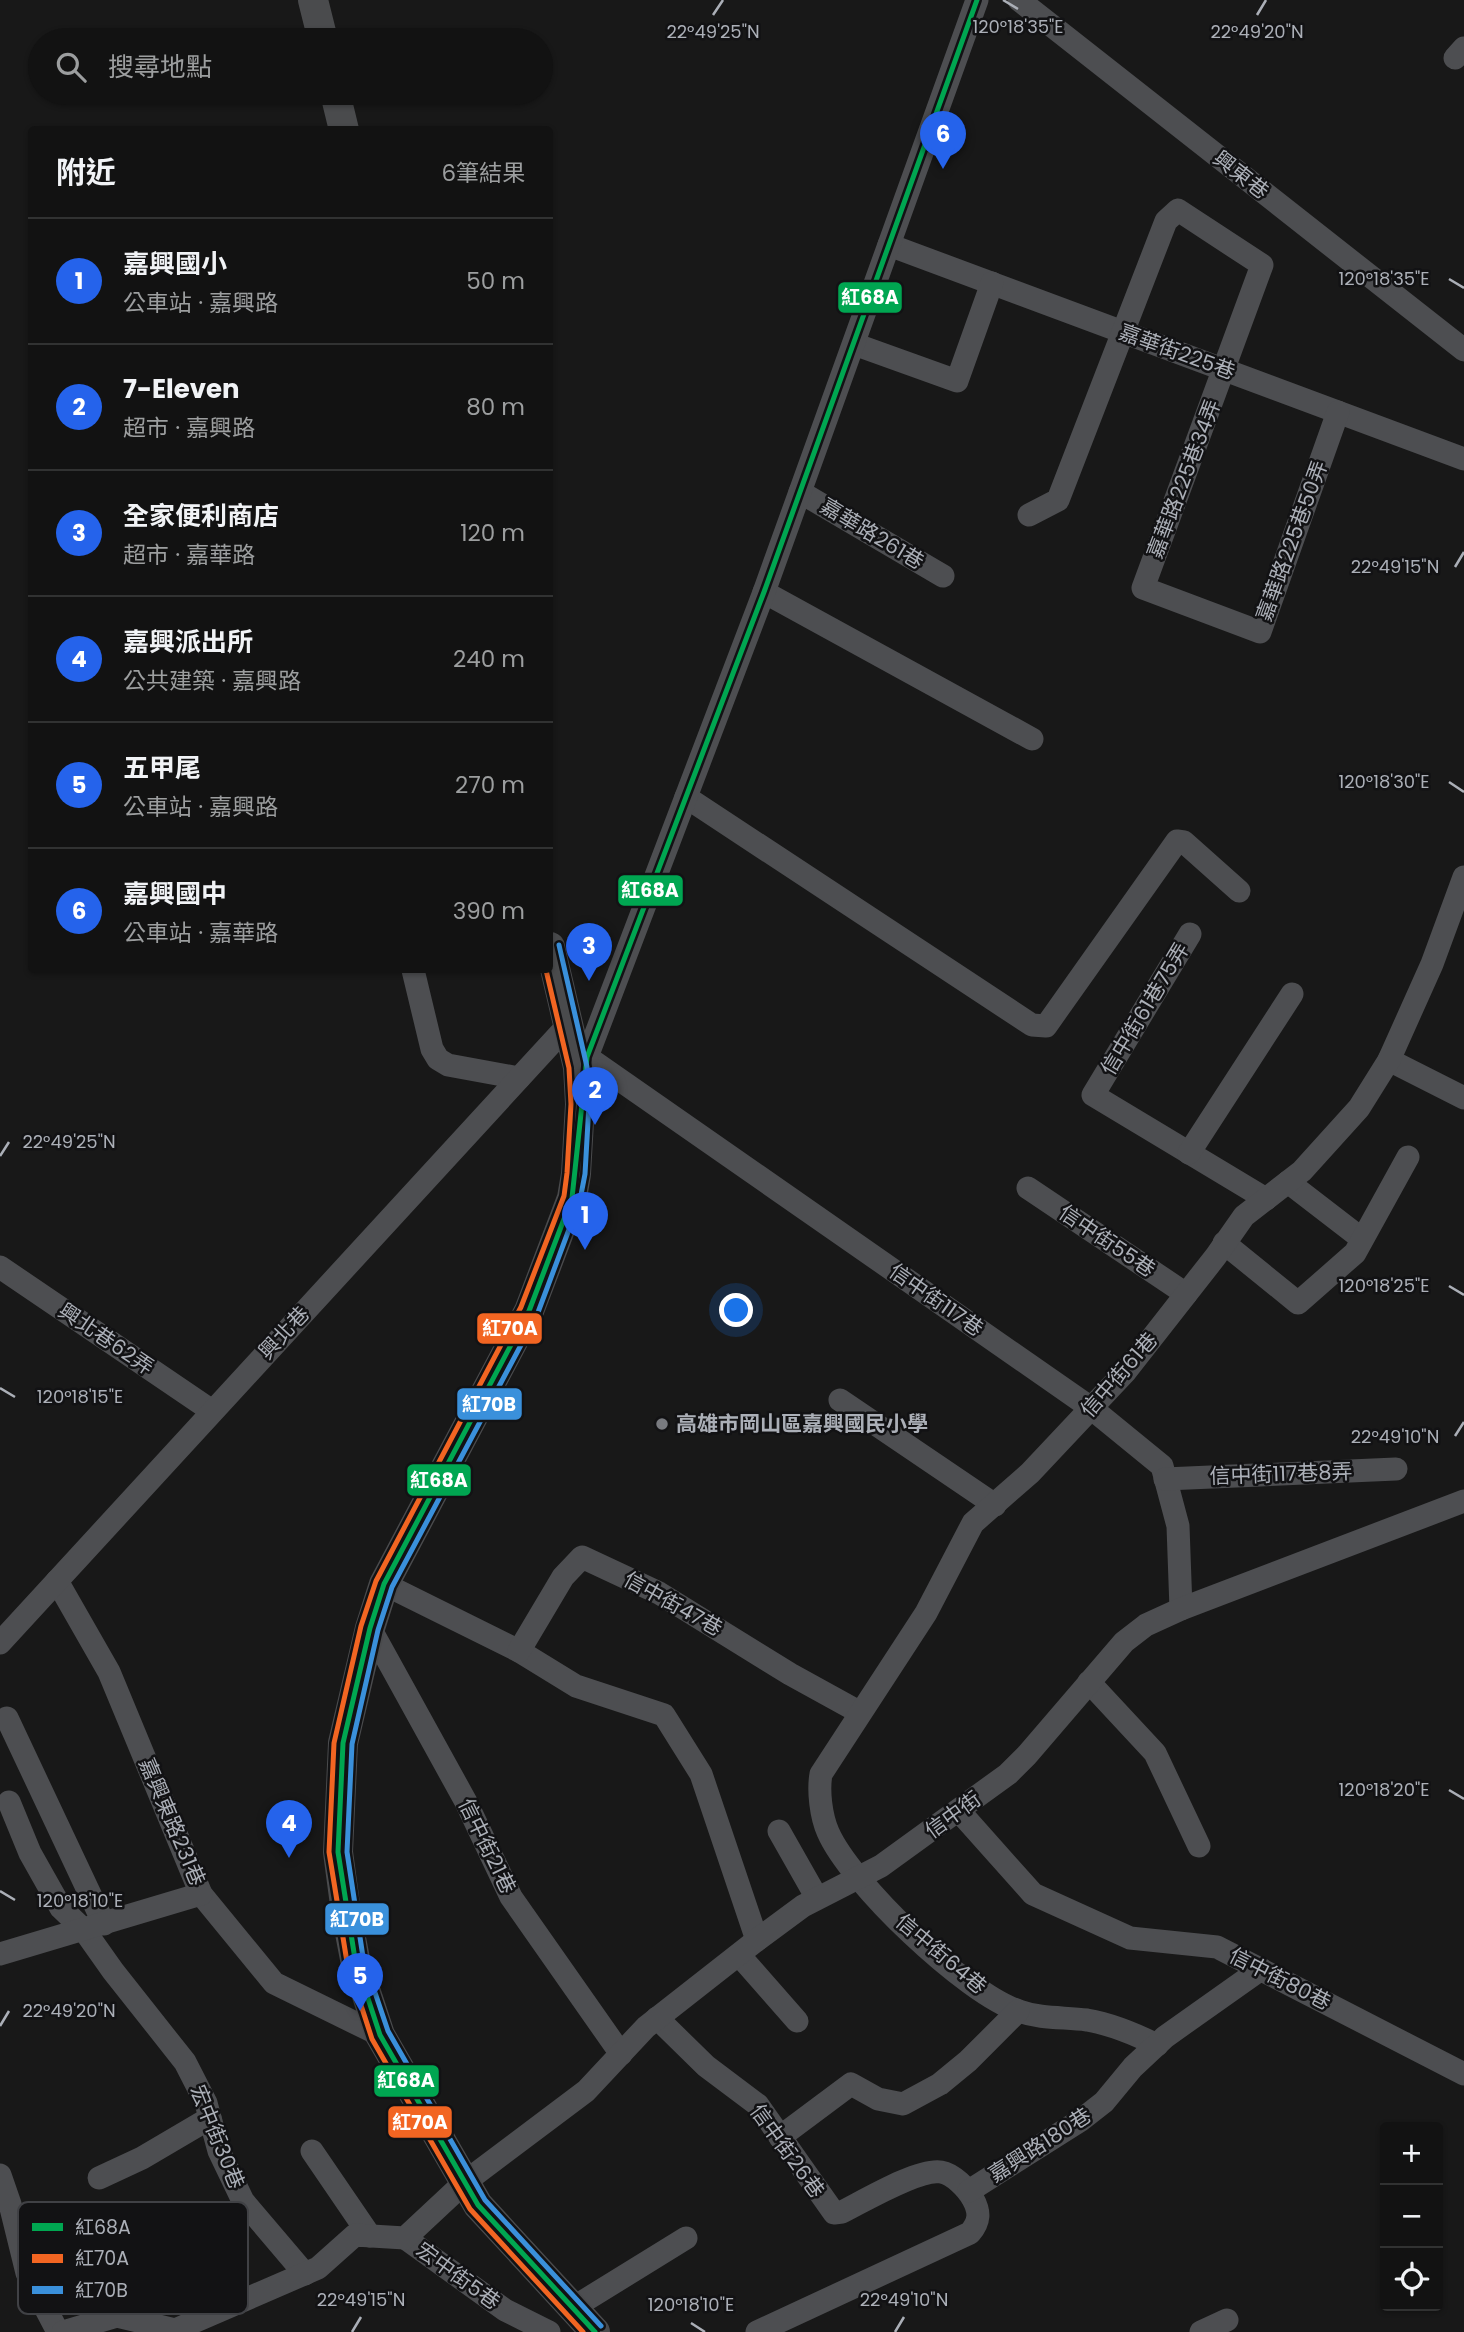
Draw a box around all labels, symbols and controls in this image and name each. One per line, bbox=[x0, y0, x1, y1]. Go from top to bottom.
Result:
text: 120°18'35"E bbox=[972, 14, 1064, 39]
text: 22°49'25"N bbox=[666, 19, 760, 44]
text: 22°49'20"N bbox=[1210, 19, 1304, 44]
search box bbox=[28, 28, 553, 105]
icon: search bbox=[52, 48, 90, 86]
text: 搜尋地點 bbox=[108, 49, 212, 85]
pin: 6 bbox=[920, 111, 966, 169]
street label: 興東巷 bbox=[1208, 144, 1275, 205]
text: 附近 bbox=[56, 151, 116, 194]
text: 6筆結果 bbox=[441, 157, 525, 189]
text: 嘉興國小 bbox=[123, 246, 227, 282]
text: 1 bbox=[75, 265, 83, 297]
text: 50 m bbox=[466, 265, 525, 297]
text: 120°18'35"E bbox=[1338, 266, 1430, 291]
line badge: 紅68A bbox=[837, 281, 903, 314]
text: 紅68A bbox=[841, 284, 899, 311]
text: 公車站 · 嘉興路 bbox=[123, 287, 278, 319]
street label: 嘉華街225巷 bbox=[1115, 317, 1239, 386]
text: 7-Eleven bbox=[123, 371, 240, 407]
text: 2 bbox=[72, 391, 86, 423]
text: 80 m bbox=[466, 391, 525, 423]
street label: 嘉華路225巷34弄 bbox=[1140, 395, 1227, 562]
text: 超市 · 嘉興路 bbox=[123, 412, 255, 444]
street label: 嘉華路225巷50弄 bbox=[1249, 457, 1334, 625]
street label: 嘉華路261巷 bbox=[815, 491, 930, 576]
text: 全家便利商店 bbox=[123, 498, 279, 534]
text: 3 bbox=[72, 517, 86, 549]
text: 120 m bbox=[460, 517, 525, 549]
text: 超市 · 嘉華路 bbox=[123, 539, 255, 571]
text: 22°49'15"N bbox=[1351, 554, 1439, 579]
text: 嘉興派出所 bbox=[123, 624, 253, 660]
text: 4 bbox=[71, 643, 87, 675]
text: 240 m bbox=[453, 643, 525, 675]
text: 公共建築 · 嘉興路 bbox=[123, 665, 301, 697]
text: 五甲尾 bbox=[123, 750, 201, 786]
text: 5 bbox=[72, 769, 86, 801]
text: 270 m bbox=[455, 769, 525, 801]
text: 120°18'30"E bbox=[1338, 769, 1430, 794]
text: 公車站 · 嘉興路 bbox=[123, 791, 278, 823]
line badge: 紅68A bbox=[617, 874, 684, 907]
text: 嘉興國中 bbox=[123, 876, 227, 912]
text: 紅68A bbox=[621, 877, 679, 904]
text: 6 bbox=[72, 895, 86, 927]
text: 390 m bbox=[453, 895, 525, 927]
text: 公車站 · 嘉華路 bbox=[123, 917, 278, 949]
pin: 3 bbox=[566, 923, 612, 981]
street label: 信中街61巷75弄 bbox=[1094, 937, 1196, 1080]
pin: 2 bbox=[572, 1067, 618, 1125]
text: 22°49'25"N bbox=[22, 1129, 116, 1154]
pin: 1 bbox=[562, 1192, 608, 1250]
street label: 信中街55巷 bbox=[1053, 1198, 1161, 1283]
street label: 信中街117巷 bbox=[883, 1256, 989, 1343]
text: 120°18'25"E bbox=[1339, 1273, 1429, 1298]
your location bbox=[719, 1293, 753, 1327]
street label: 興北巷62弄 bbox=[53, 1296, 160, 1381]
street label: 興北巷 bbox=[252, 1300, 316, 1366]
line badge: 紅70A bbox=[476, 1312, 543, 1345]
text: 紅70A bbox=[482, 1315, 538, 1342]
street label: 信中街61巷 bbox=[1074, 1326, 1164, 1423]
text: 120°18'15"E bbox=[37, 1384, 123, 1409]
line badge: 紅70B bbox=[456, 1387, 523, 1421]
text: 紅70B bbox=[462, 1391, 516, 1418]
place label: 高雄市岡山區嘉興國民小學 bbox=[676, 1409, 928, 1438]
marker: 高雄市岡山區嘉興國民小學 bbox=[654, 1416, 670, 1432]
text: 22°49'10"N bbox=[1351, 1424, 1439, 1449]
street label: 信中街117巷8弄 bbox=[1209, 1457, 1353, 1490]
line badge: 紅68A bbox=[406, 1463, 472, 1497]
text: 紅68A bbox=[410, 1467, 468, 1494]
street label: 信中街47巷 bbox=[619, 1565, 728, 1643]
street label: 嘉興東路231巷 bbox=[133, 1753, 212, 1890]
text: 120°18'20"E bbox=[1339, 1777, 1429, 1802]
street label: 信中街 bbox=[919, 1784, 987, 1845]
street label: 信中街21巷 bbox=[452, 1793, 523, 1898]
pin: 4 bbox=[266, 1800, 312, 1858]
text: 120°18'10"E bbox=[37, 1888, 123, 1913]
line badge: 紅70B bbox=[324, 1902, 390, 1936]
text: 紅70B bbox=[330, 1906, 384, 1933]
street label: 信中街64巷 bbox=[890, 1907, 993, 2000]
street label: 信中街80巷 bbox=[1224, 1941, 1336, 2017]
pin: 5 bbox=[337, 1953, 383, 2011]
text: 22°49'20"N bbox=[22, 1998, 116, 2023]
line badge: 紅68A bbox=[373, 2064, 440, 2098]
text: 紅68A bbox=[377, 2067, 435, 2094]
street label: 宏中街30巷 bbox=[183, 2081, 251, 2193]
street label: 信中街26巷 bbox=[744, 2098, 831, 2203]
street label: 嘉興路180巷 bbox=[983, 2101, 1097, 2189]
line badge: 紅70A bbox=[387, 2105, 453, 2139]
text: 紅70A bbox=[392, 2109, 448, 2136]
map controls bbox=[1380, 2122, 1443, 2311]
button: + bbox=[1380, 2122, 1443, 2185]
button: − bbox=[1380, 2185, 1443, 2248]
legend bbox=[18, 2202, 248, 2314]
text: 紅68A bbox=[75, 2214, 131, 2241]
street label: 宏中街5巷 bbox=[410, 2235, 506, 2316]
text: 紅70A bbox=[75, 2245, 129, 2272]
button: locate bbox=[1380, 2248, 1443, 2311]
text: 紅70B bbox=[75, 2277, 128, 2304]
text: 22°49'15"N bbox=[317, 2287, 405, 2312]
text: 22°49'10"N bbox=[860, 2287, 948, 2312]
text: 120°18'10"E bbox=[648, 2292, 734, 2317]

